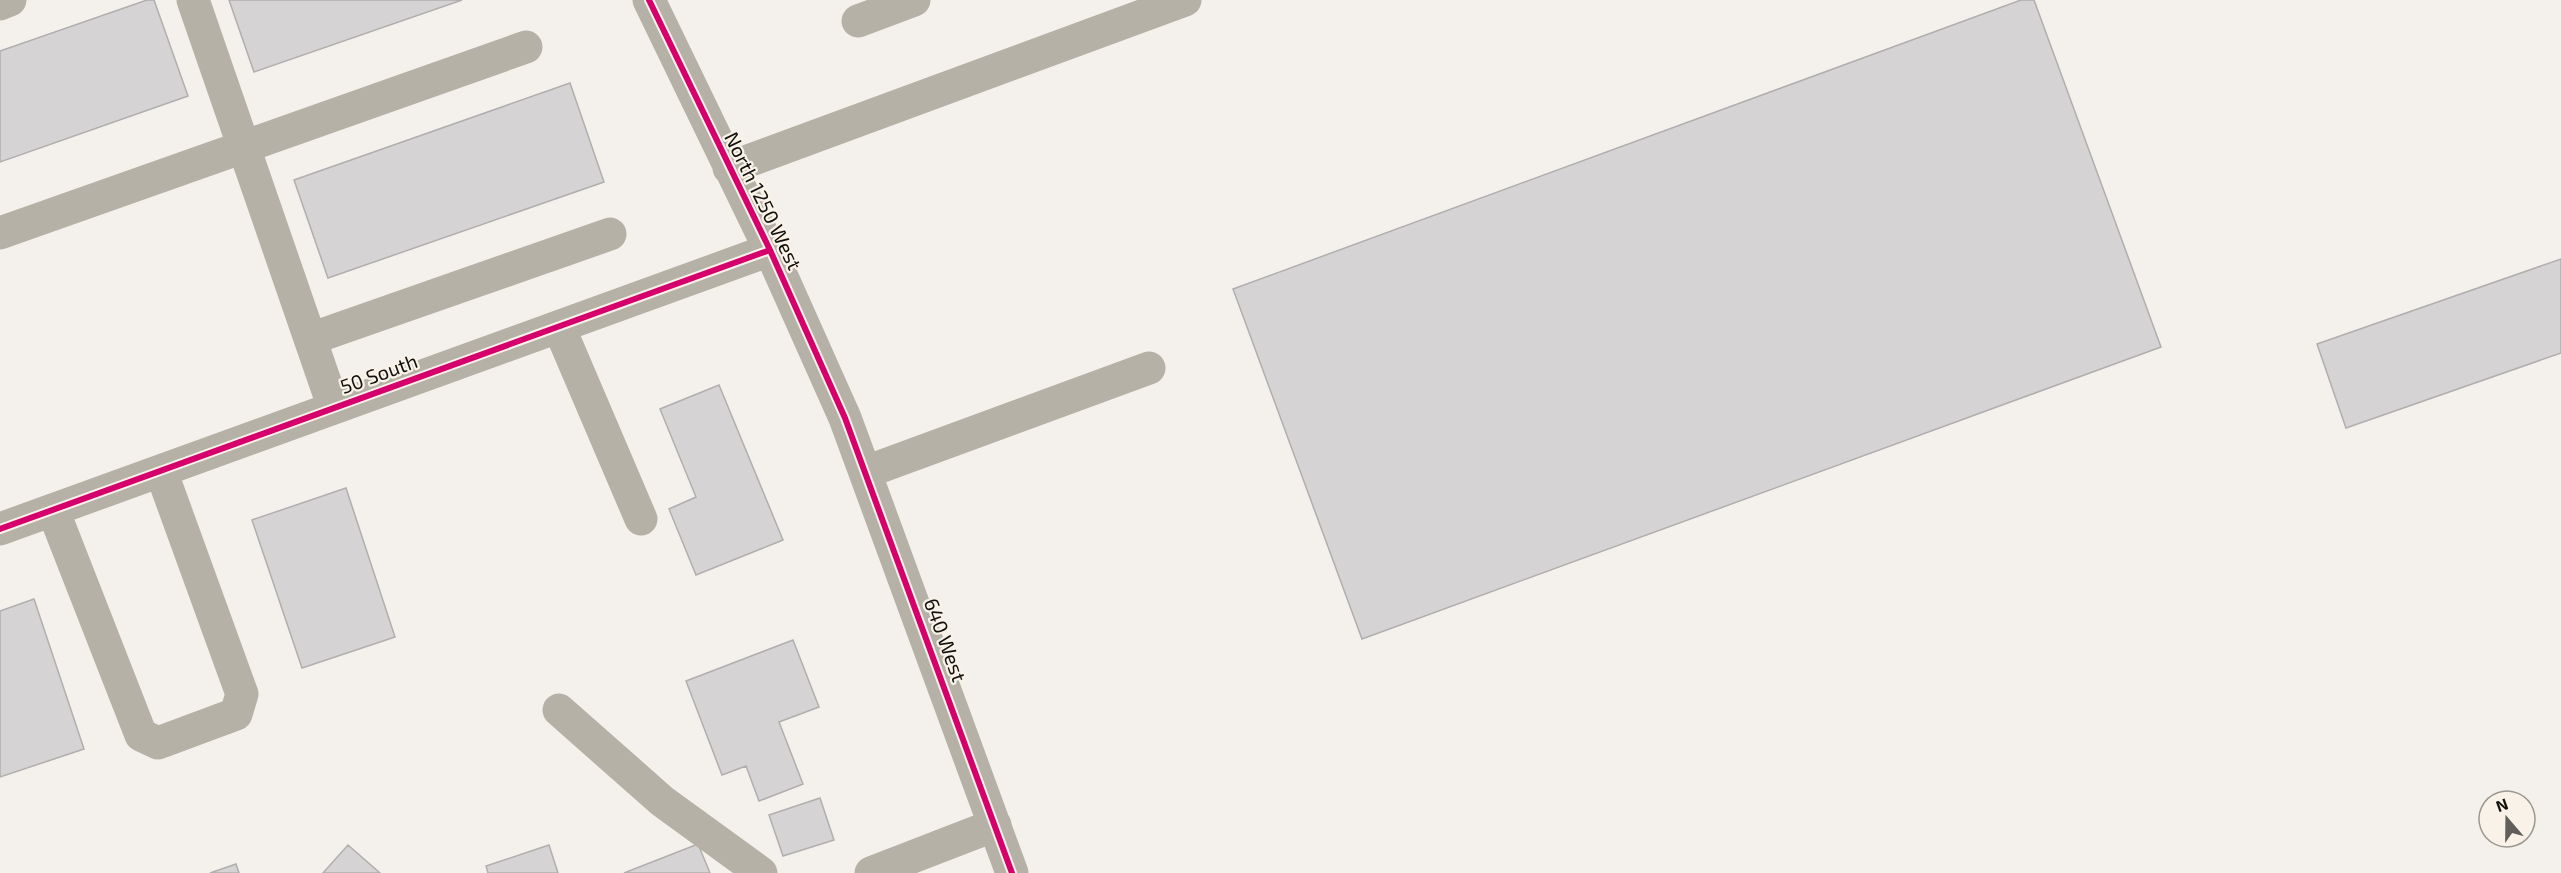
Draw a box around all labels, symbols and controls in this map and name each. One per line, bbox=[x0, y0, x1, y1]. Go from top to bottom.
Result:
street label: North 1250 West bbox=[720, 128, 808, 274]
street label: 50 South bbox=[337, 348, 421, 398]
street label: 640 West bbox=[920, 595, 972, 685]
north arrow bbox=[2477, 789, 2537, 849]
text: N bbox=[2493, 794, 2510, 815]

